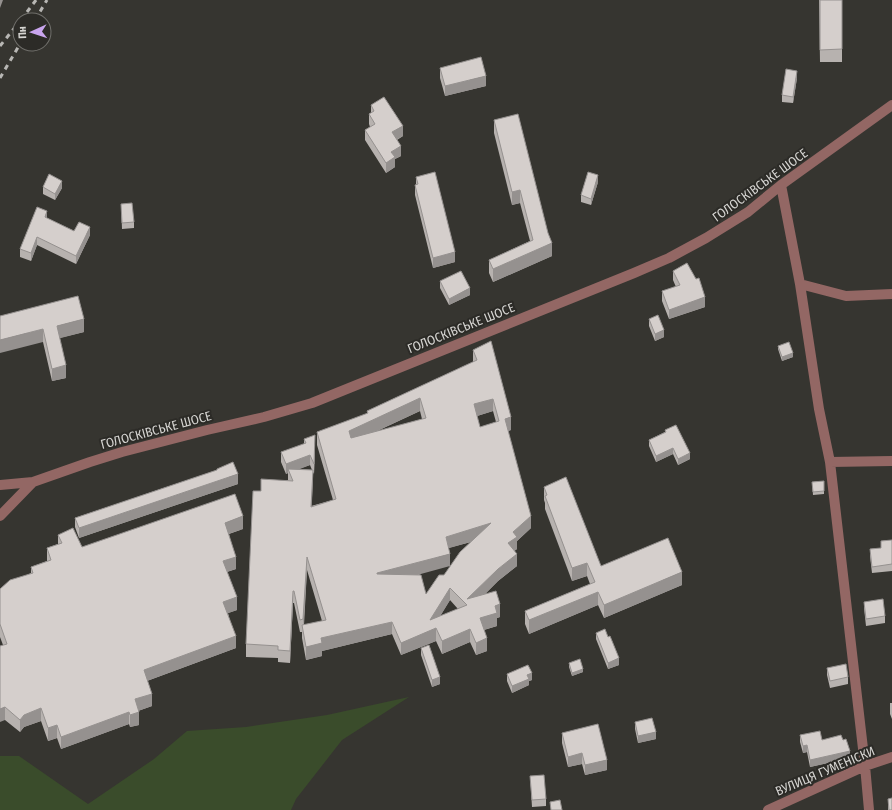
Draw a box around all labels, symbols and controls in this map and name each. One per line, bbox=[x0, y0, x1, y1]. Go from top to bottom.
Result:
north arrow bbox=[12, 12, 52, 52]
text: Пн bbox=[16, 26, 29, 39]
street label: ГОЛОСКІВСЬКЕ ШОСЕ bbox=[709, 145, 811, 225]
street label: ГОЛОСКІВСЬКЕ ШОСЕ bbox=[405, 300, 517, 356]
street label: ГОЛОСКІВСЬКЕ ШОСЕ bbox=[99, 408, 213, 452]
street label: ВУЛИЦЯ ГУМЕНІСКИ bbox=[773, 743, 877, 799]

